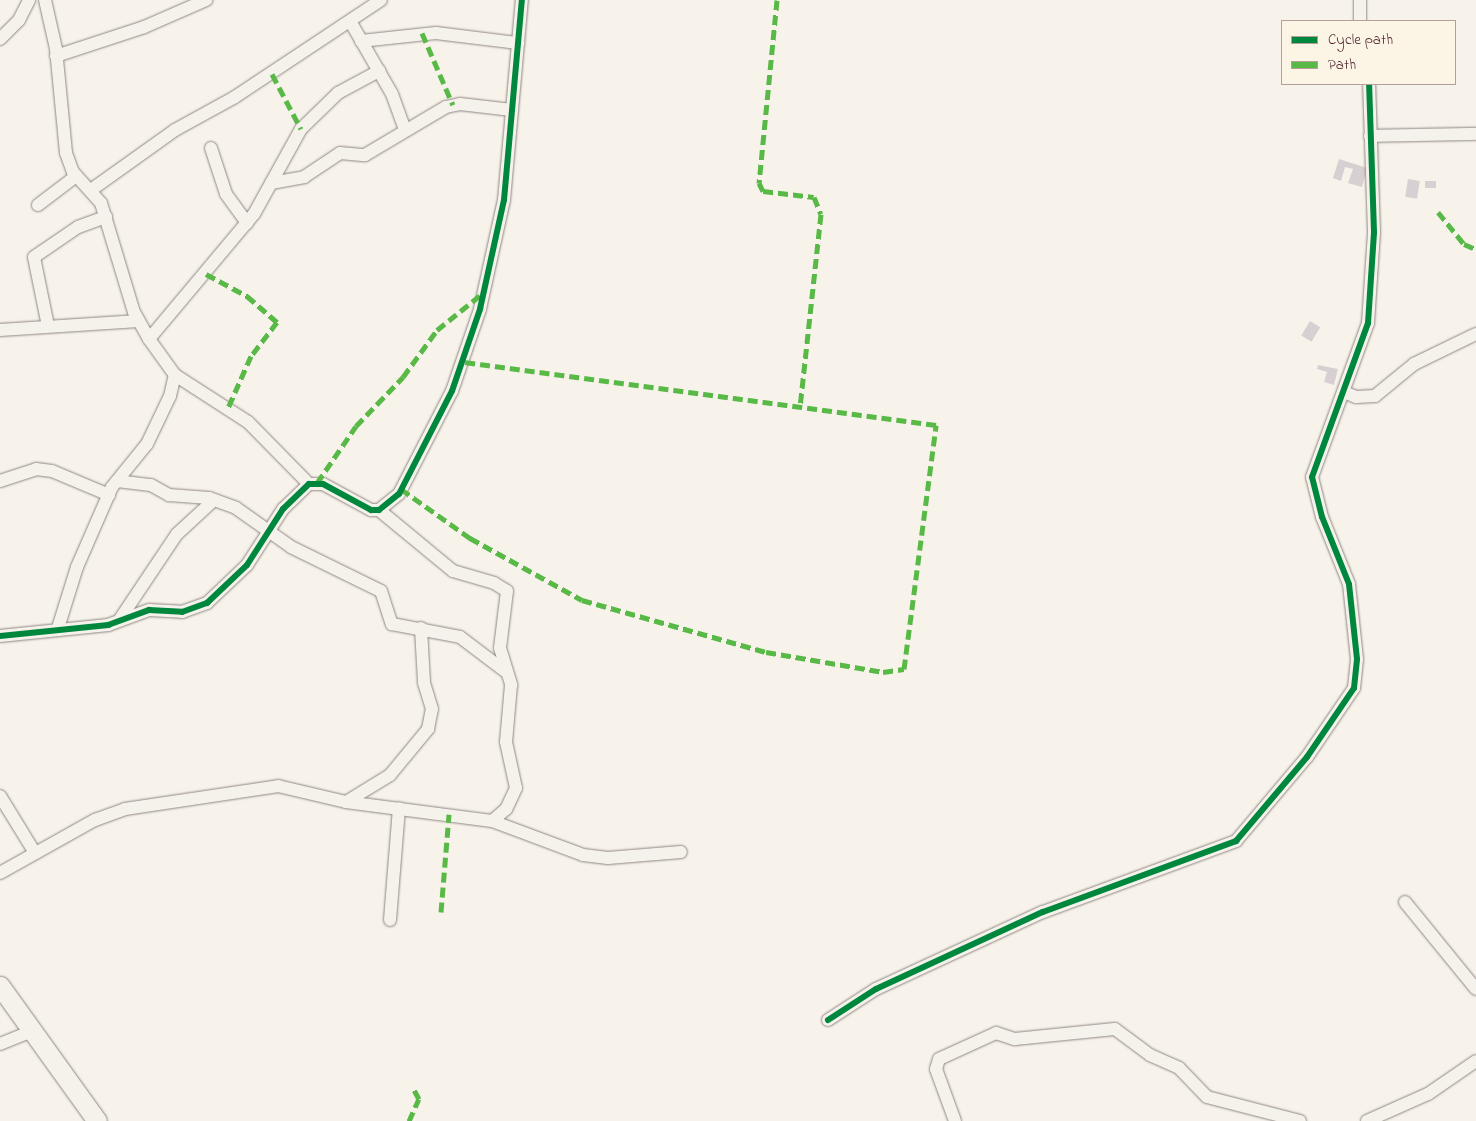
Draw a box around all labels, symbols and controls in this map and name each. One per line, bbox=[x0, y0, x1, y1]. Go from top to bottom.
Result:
legend bbox=[1281, 20, 1456, 85]
text: Cycle path bbox=[1328, 29, 1393, 51]
text: Path bbox=[1328, 54, 1356, 76]

